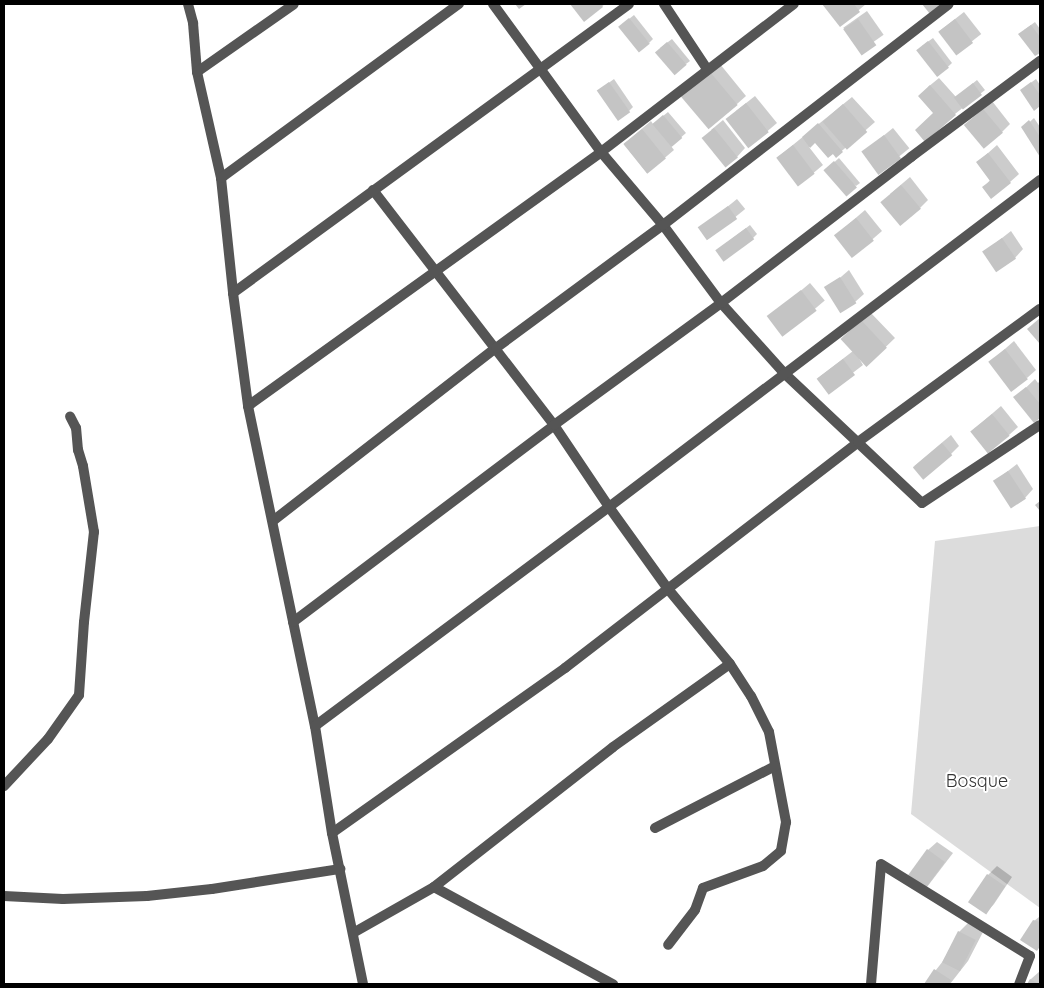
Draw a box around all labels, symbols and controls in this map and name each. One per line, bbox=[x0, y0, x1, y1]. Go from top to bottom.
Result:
park label: Bosque bbox=[946, 770, 1008, 792]

